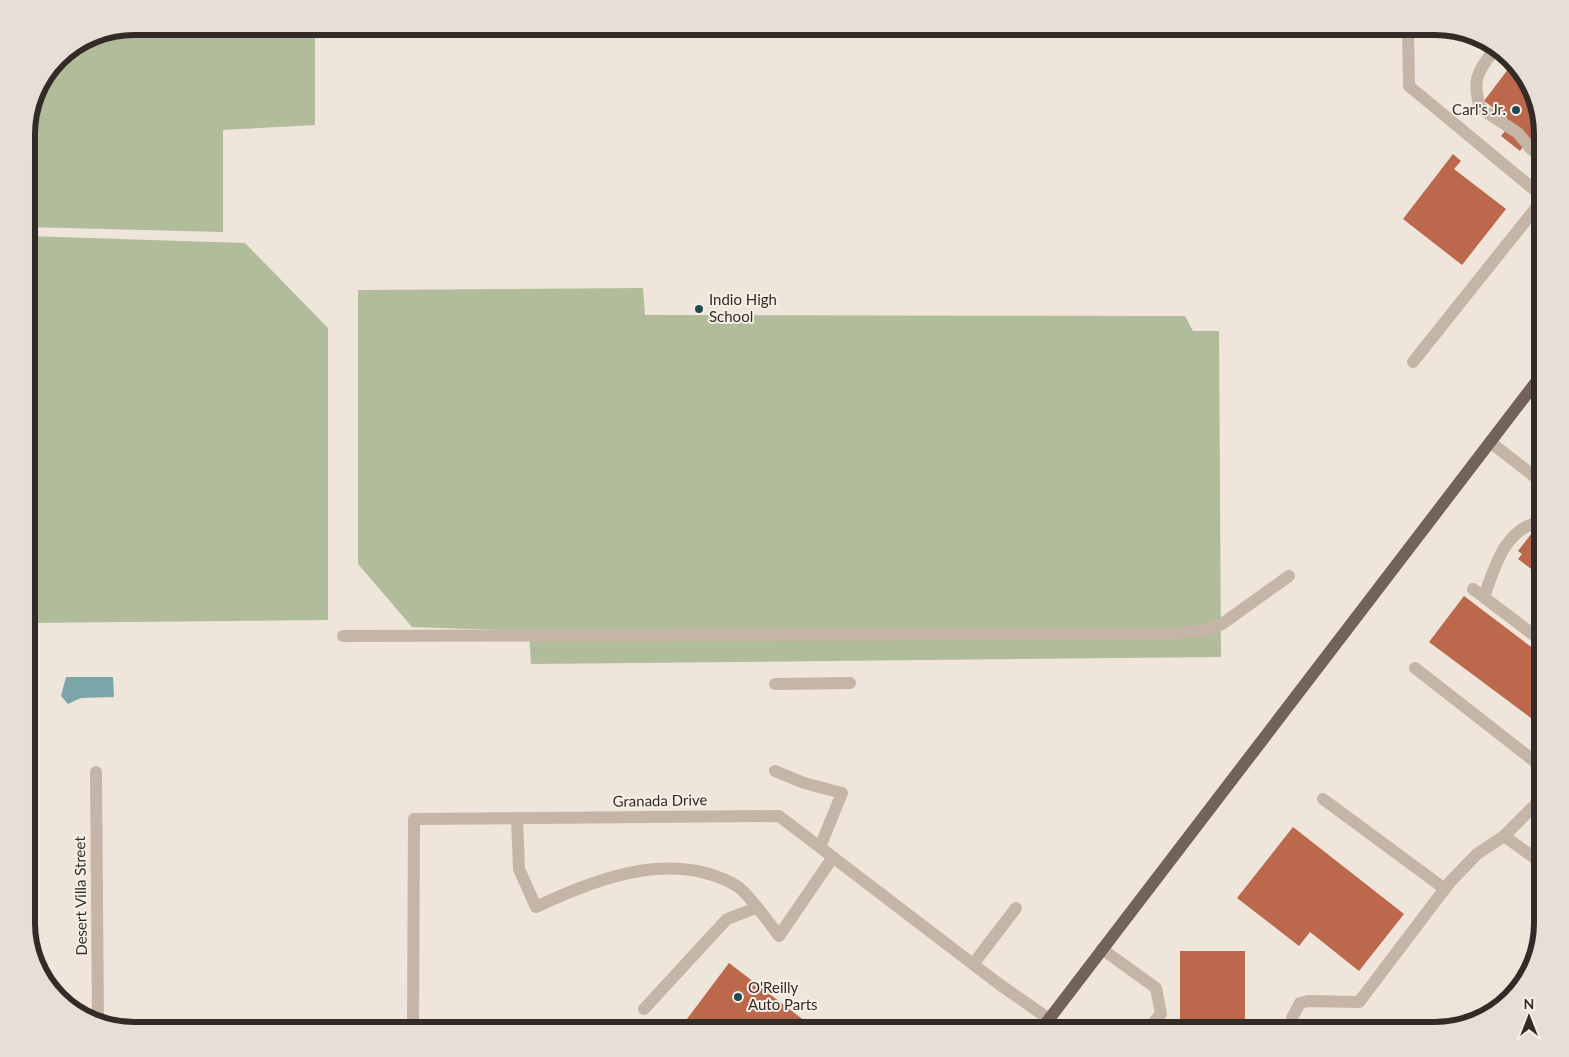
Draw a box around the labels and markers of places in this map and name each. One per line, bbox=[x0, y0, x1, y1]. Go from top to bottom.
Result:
place label: Carl's Jr. bbox=[1452, 100, 1506, 118]
marker: Carl's Jr. bbox=[1510, 104, 1522, 116]
place label: Indio High School bbox=[709, 290, 777, 325]
marker: Indio High School bbox=[693, 303, 705, 315]
place label: O'Reilly Auto Parts bbox=[748, 978, 818, 1013]
marker: O'Reilly Auto Parts bbox=[732, 991, 744, 1003]

